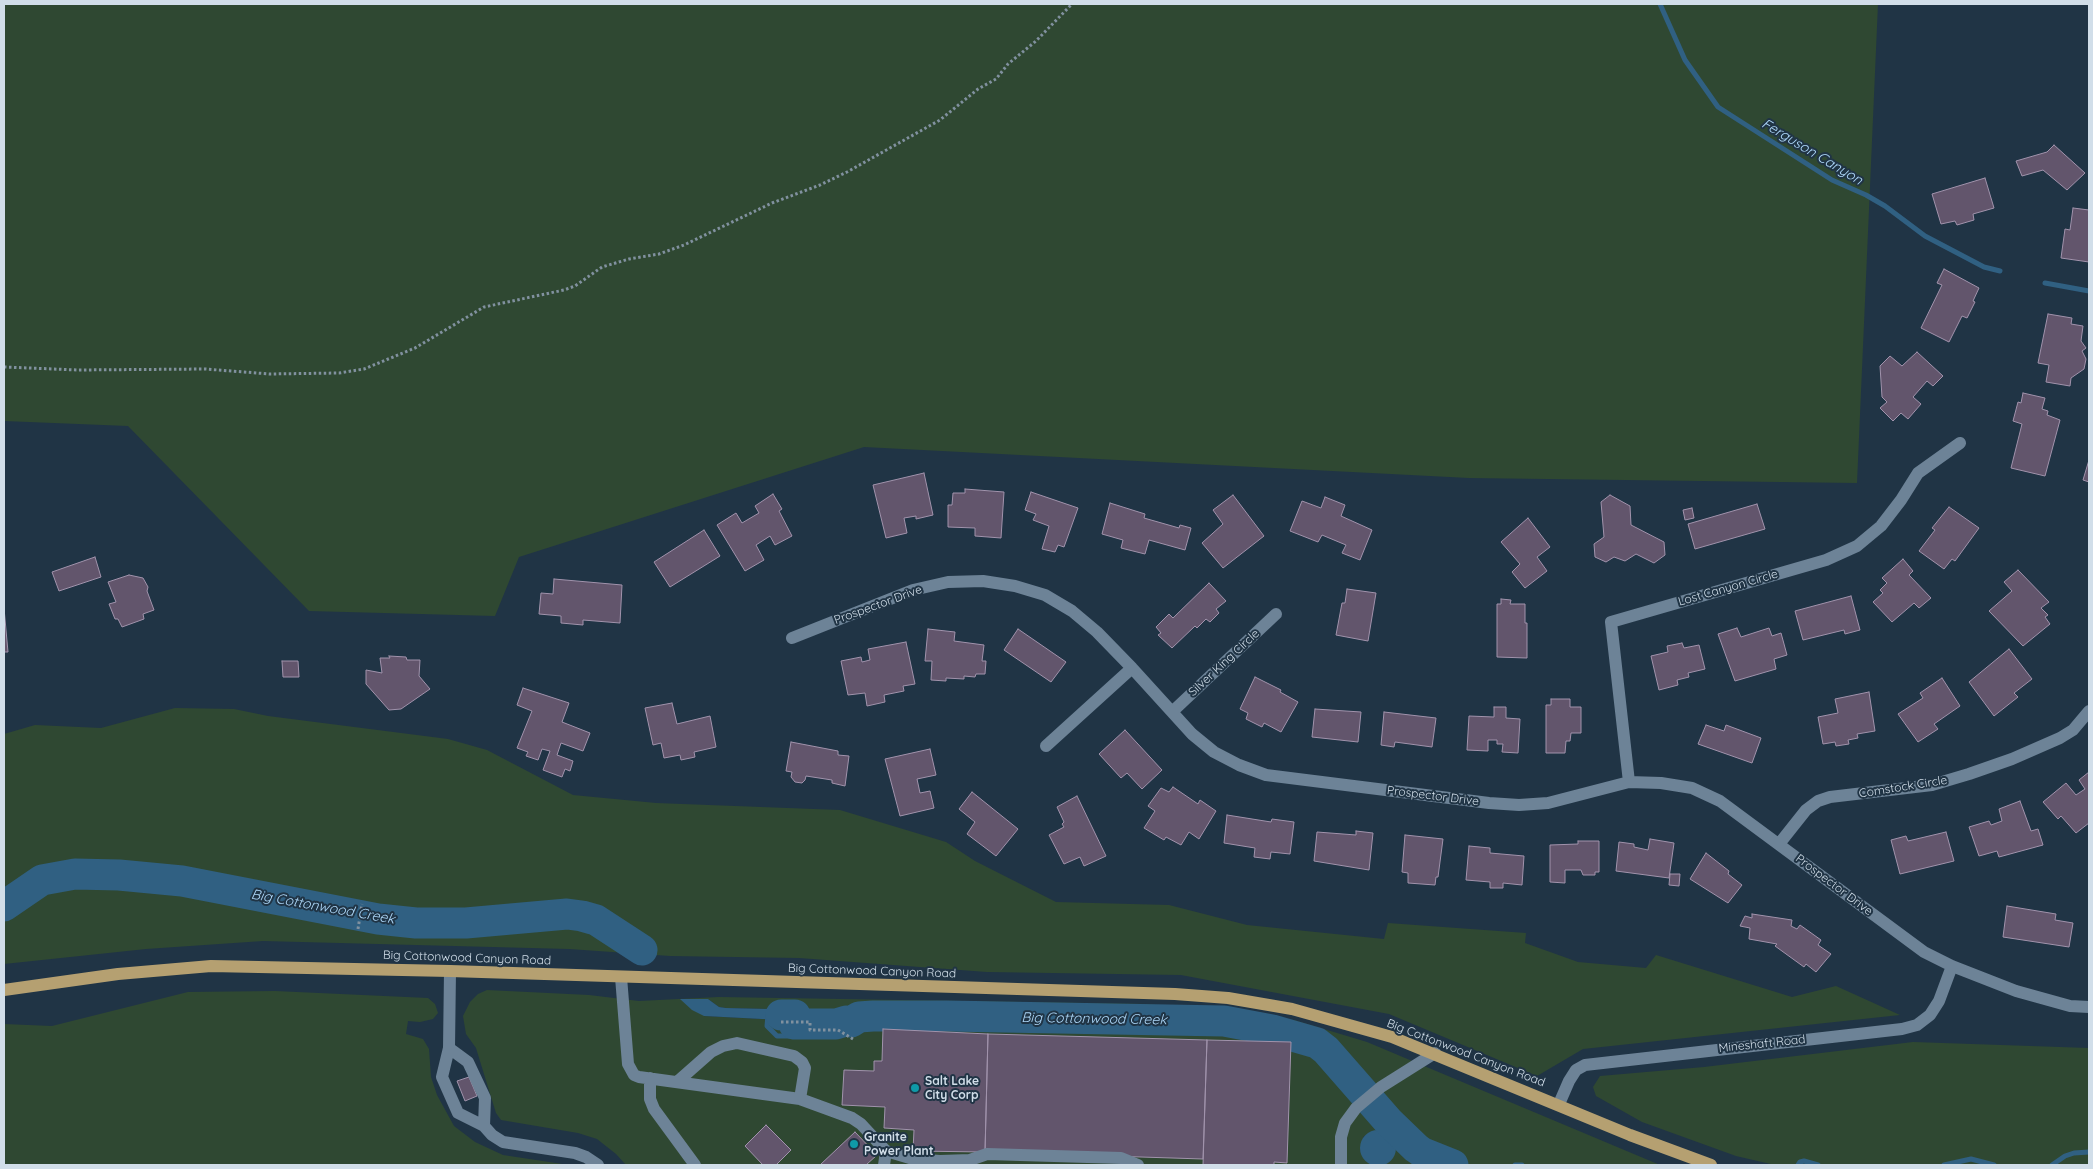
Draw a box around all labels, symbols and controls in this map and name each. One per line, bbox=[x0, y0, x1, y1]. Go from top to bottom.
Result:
water label: Ferguson Canyon bbox=[1759, 115, 1865, 189]
street label: Lost Canyon Circle bbox=[1676, 567, 1780, 609]
street label: Prospector Drive bbox=[832, 582, 924, 628]
street label: Silver King Circle bbox=[1186, 627, 1262, 699]
street label: Comstock Circle bbox=[1858, 773, 1948, 801]
street label: Prospector Drive bbox=[1386, 783, 1480, 809]
street label: Prospector Drive bbox=[1793, 851, 1875, 919]
water label: Big Cottonwood Creek bbox=[250, 886, 396, 928]
street label: Big Cottonwood Canyon Road bbox=[383, 948, 551, 968]
street label: Big Cottonwood Canyon Road bbox=[788, 961, 956, 981]
water label: Big Cottonwood Creek bbox=[1021, 1009, 1167, 1029]
street label: Big Cottonwood Canyon Road bbox=[1385, 1016, 1547, 1090]
street label: Mineshaft Road bbox=[1718, 1032, 1806, 1056]
place label: Salt Lake City Corp bbox=[925, 1074, 979, 1102]
marker: Salt Lake City Corp bbox=[909, 1082, 921, 1094]
place label: Granite Power Plant bbox=[864, 1130, 934, 1158]
marker: Granite Power Plant bbox=[848, 1138, 860, 1150]

